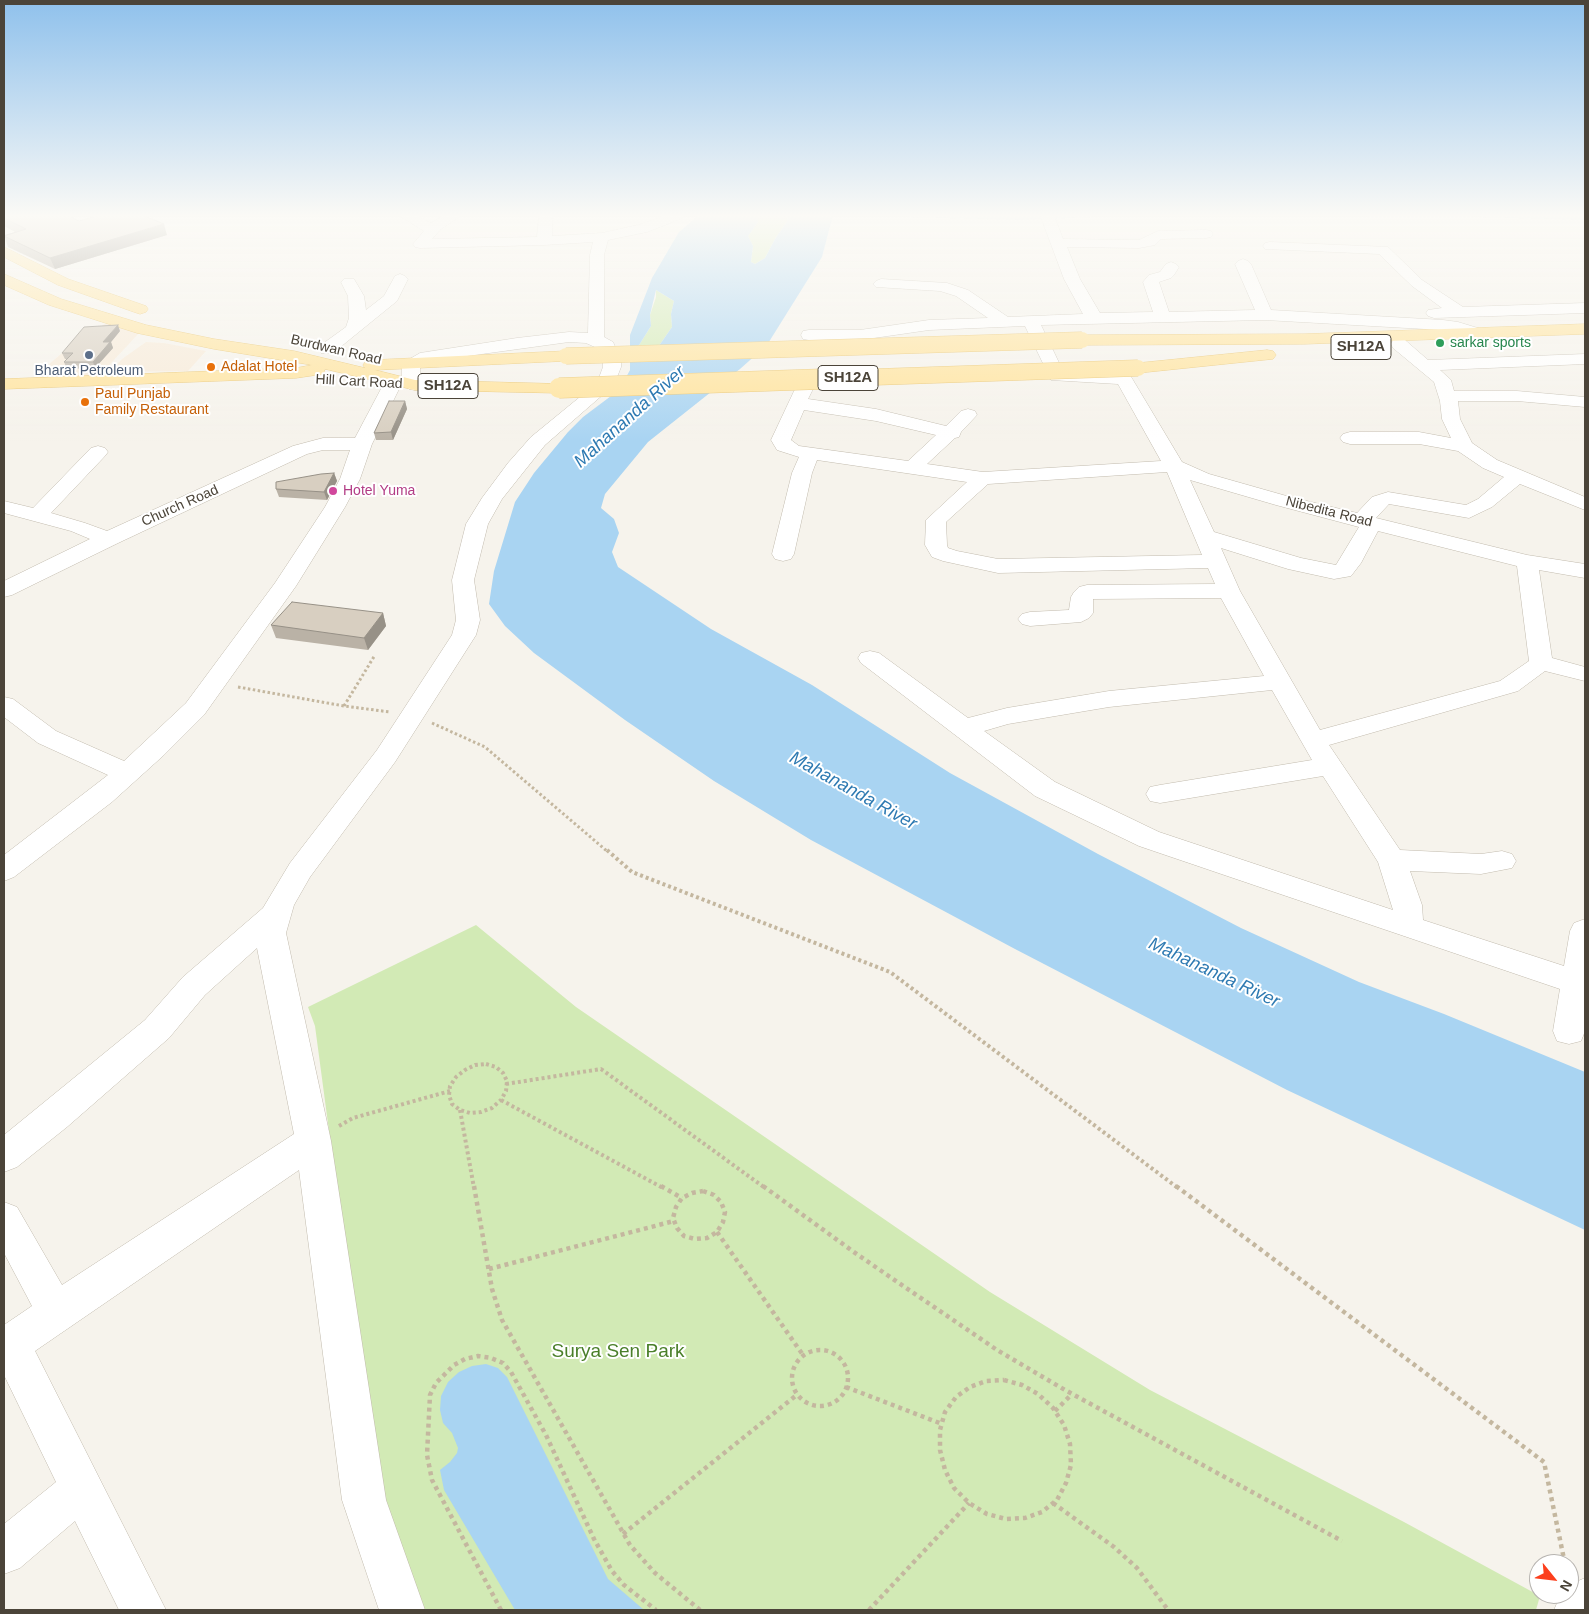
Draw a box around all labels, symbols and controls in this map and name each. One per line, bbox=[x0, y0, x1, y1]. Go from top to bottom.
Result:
street label: Burdwan Road bbox=[289, 331, 383, 369]
road number: SH12A bbox=[1331, 334, 1391, 360]
place label: sarkar sports bbox=[1450, 335, 1531, 351]
marker: sarkar sports bbox=[1434, 337, 1446, 349]
marker: Bharat Petroleum bbox=[83, 349, 95, 361]
place label: Adalat Hotel bbox=[221, 359, 297, 375]
marker: Adalat Hotel bbox=[205, 361, 217, 373]
water label: Mahananda River bbox=[570, 361, 690, 473]
place label: Bharat Petroleum bbox=[35, 363, 143, 379]
road number: SH12A bbox=[818, 366, 878, 390]
street label: Hill Cart Road bbox=[315, 371, 403, 393]
road number: SH12A bbox=[418, 374, 478, 398]
place label: Paul Punjab Family Restaurant bbox=[95, 386, 209, 418]
marker: Paul Punjab Family Restaurant bbox=[79, 396, 91, 408]
street label: Church Road bbox=[139, 482, 221, 530]
place label: Hotel Yuma bbox=[343, 483, 415, 499]
marker: Hotel Yuma bbox=[327, 485, 339, 497]
street label: Nibedita Road bbox=[1284, 493, 1374, 531]
water label: Mahananda River bbox=[786, 747, 920, 835]
water label: Mahananda River bbox=[1145, 933, 1283, 1013]
park label: Surya Sen Park bbox=[551, 1341, 685, 1363]
north arrow bbox=[1529, 1554, 1579, 1604]
text: N bbox=[1557, 1577, 1576, 1594]

